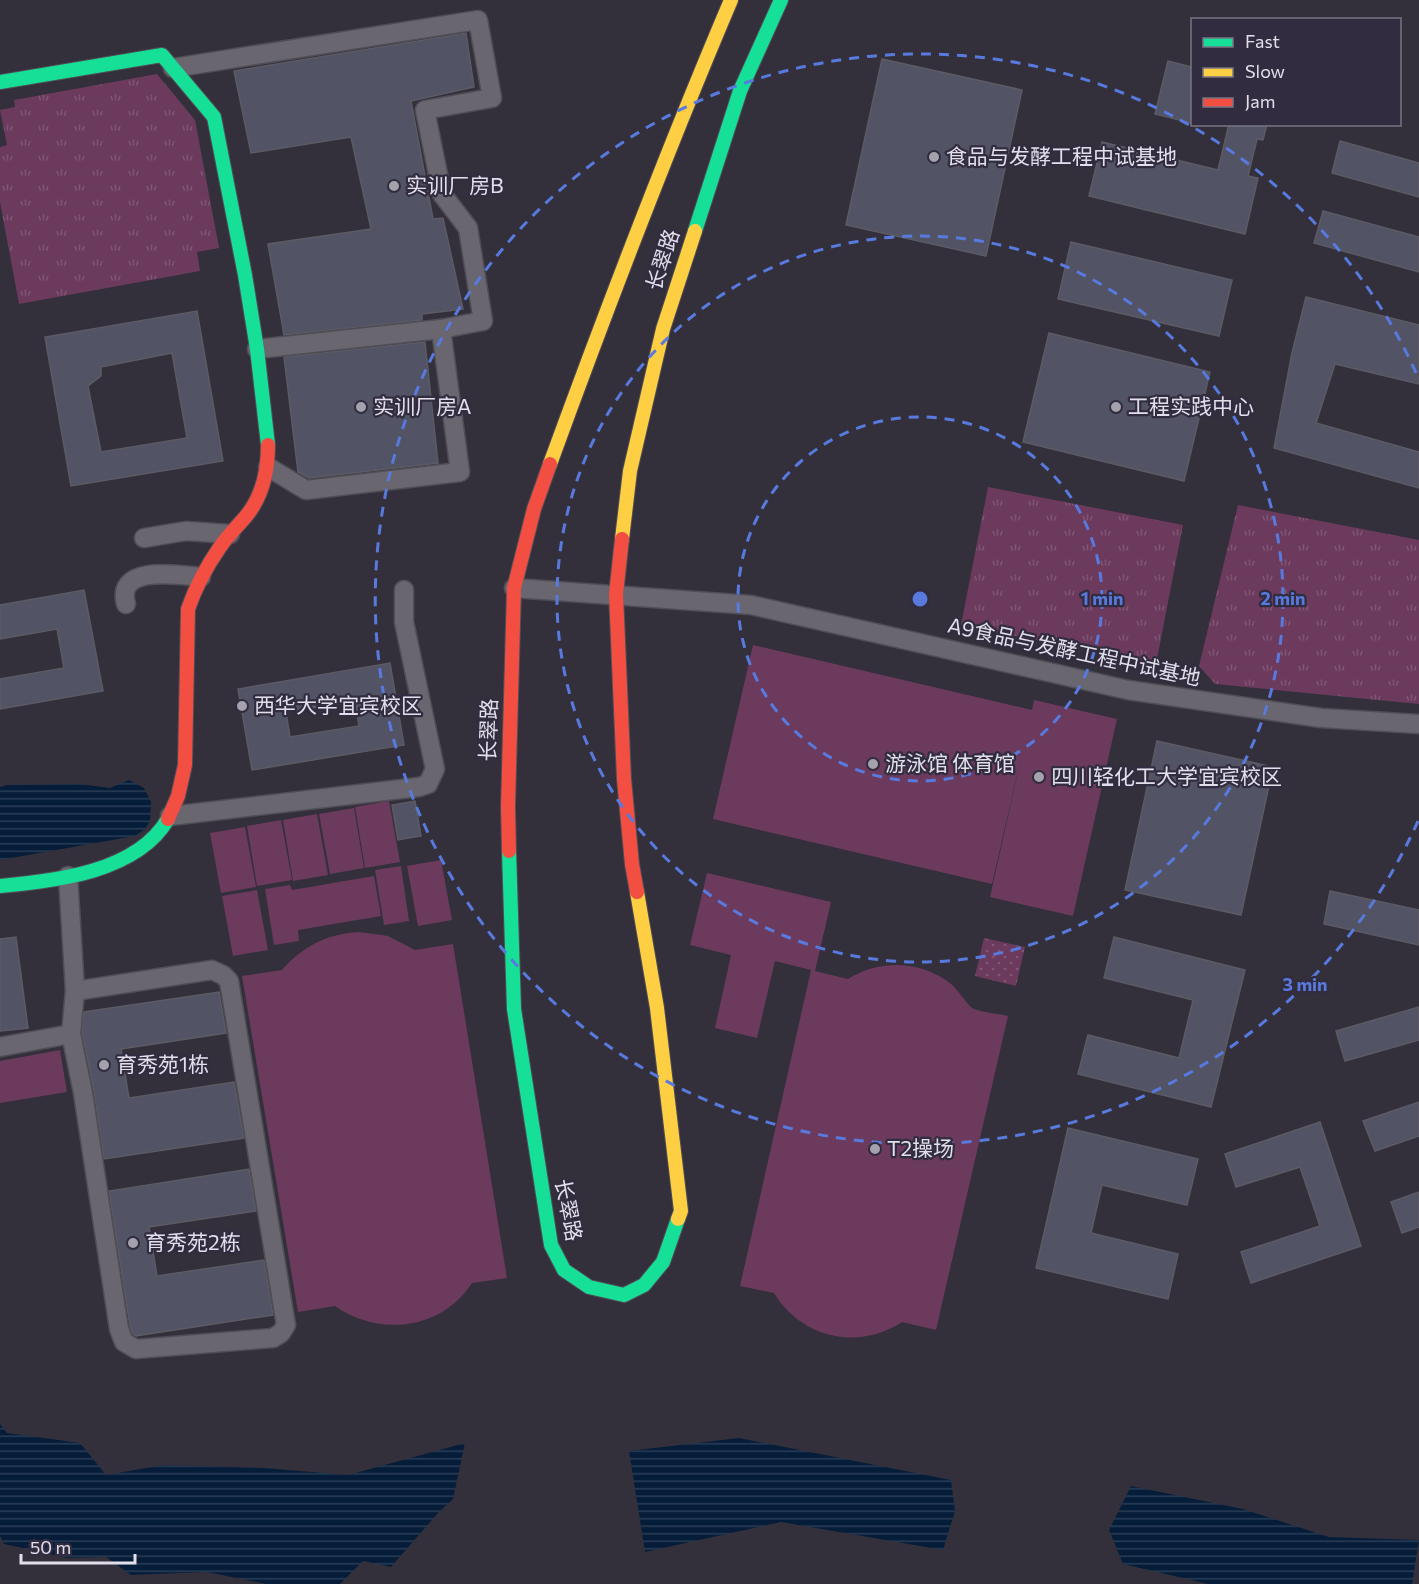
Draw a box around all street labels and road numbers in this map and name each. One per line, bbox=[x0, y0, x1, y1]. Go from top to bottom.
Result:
street label: 长翠路 bbox=[640, 226, 683, 293]
street label: A9食品与发酵工程中试基地 bbox=[946, 612, 1203, 690]
street label: 长翠路 bbox=[474, 698, 501, 762]
street label: 长翠路 bbox=[551, 1176, 588, 1243]

